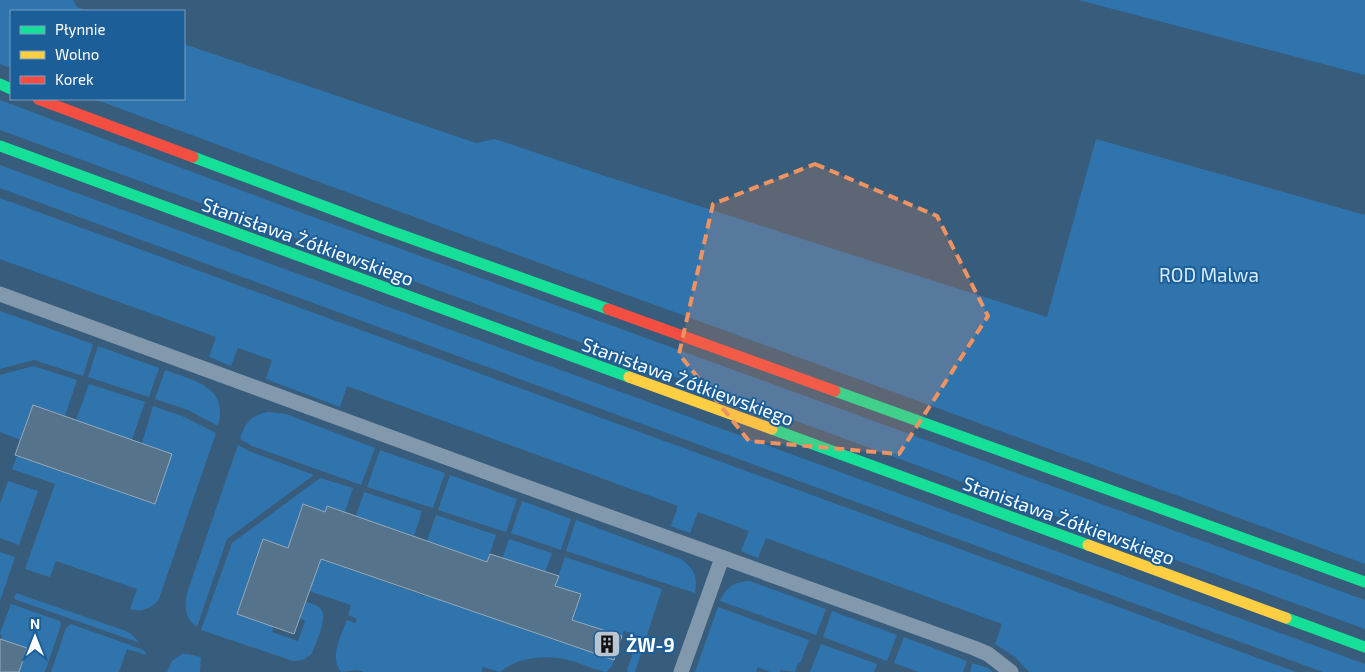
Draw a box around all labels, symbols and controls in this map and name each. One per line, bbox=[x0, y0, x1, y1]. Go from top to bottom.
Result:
legend bbox=[10, 10, 185, 100]
text: Płynnie bbox=[55, 20, 106, 38]
text: Wolno bbox=[55, 45, 99, 63]
text: Korek bbox=[55, 70, 94, 88]
street label: Stanisława Żółkiewskiego bbox=[199, 192, 417, 290]
park label: ROD Malwa bbox=[1159, 263, 1259, 286]
street label: Stanisława Żółkiewskiego bbox=[579, 332, 797, 430]
street label: Stanisława Żółkiewskiego bbox=[960, 471, 1178, 569]
north arrow bbox=[10, 612, 60, 662]
text: N bbox=[30, 615, 40, 632]
building icon: ŻW-9 bbox=[592, 629, 622, 659]
place label: ŻW-9 bbox=[626, 633, 675, 656]

